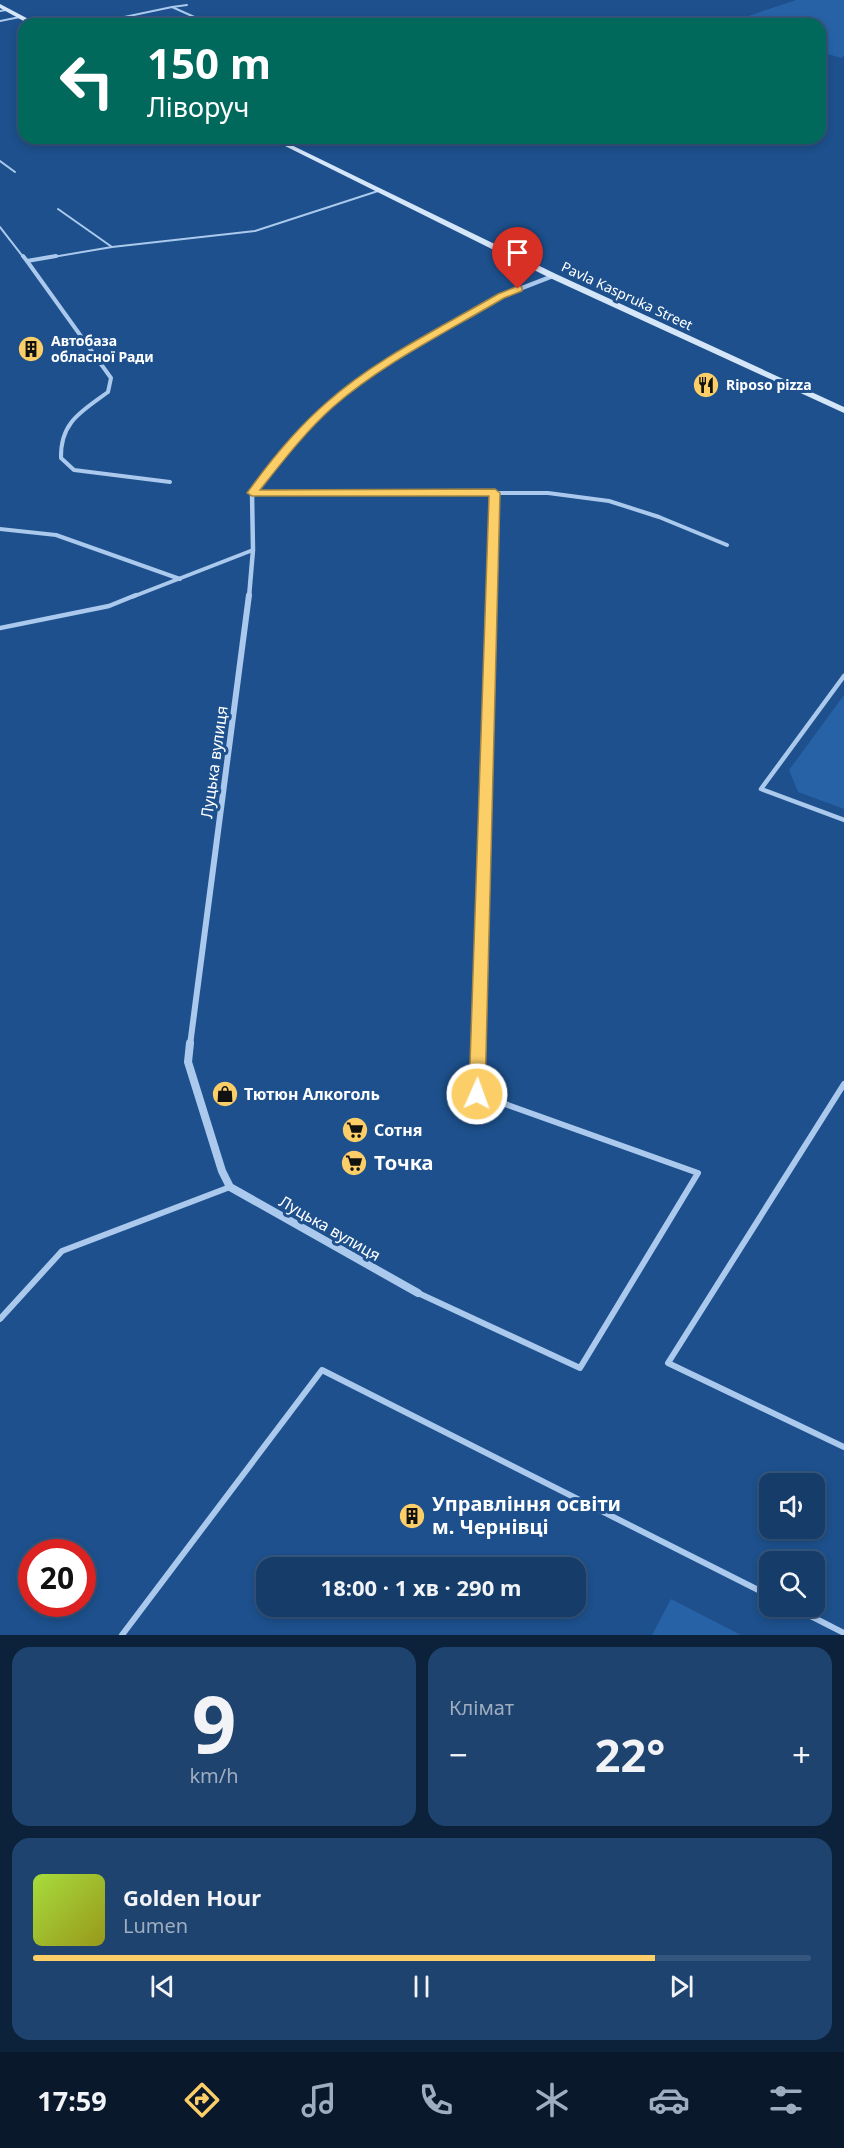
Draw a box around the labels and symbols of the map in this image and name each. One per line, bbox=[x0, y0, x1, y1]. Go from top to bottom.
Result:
pin bbox=[492, 227, 543, 289]
street label: Pavla Kaspruka Street bbox=[558, 257, 696, 334]
place label: Автобаза обласної Ради bbox=[51, 331, 154, 366]
building icon: Автобаза обласної Ради bbox=[16, 334, 46, 364]
restaurant icon: Riposo pizza bbox=[691, 370, 721, 400]
place label: Riposo pizza bbox=[726, 375, 812, 394]
street label: Луцька вулиця bbox=[195, 704, 233, 820]
position arrow bbox=[445, 1062, 509, 1126]
shop icon: Тютюн Алкоголь bbox=[210, 1079, 240, 1109]
place label: Тютюн Алкоголь bbox=[244, 1083, 380, 1105]
supermarket icon: Сотня bbox=[340, 1115, 370, 1145]
place label: Сотня bbox=[374, 1119, 422, 1141]
supermarket icon: Точка bbox=[339, 1148, 369, 1178]
place label: Точка bbox=[374, 1149, 434, 1176]
street label: Луцька вулиця bbox=[275, 1190, 385, 1266]
place label: Управління освіти м. Чернівці bbox=[432, 1490, 621, 1540]
building icon: Управління освіти м. Чернівці bbox=[397, 1501, 427, 1531]
speed limit sign: 20 bbox=[18, 1539, 96, 1617]

